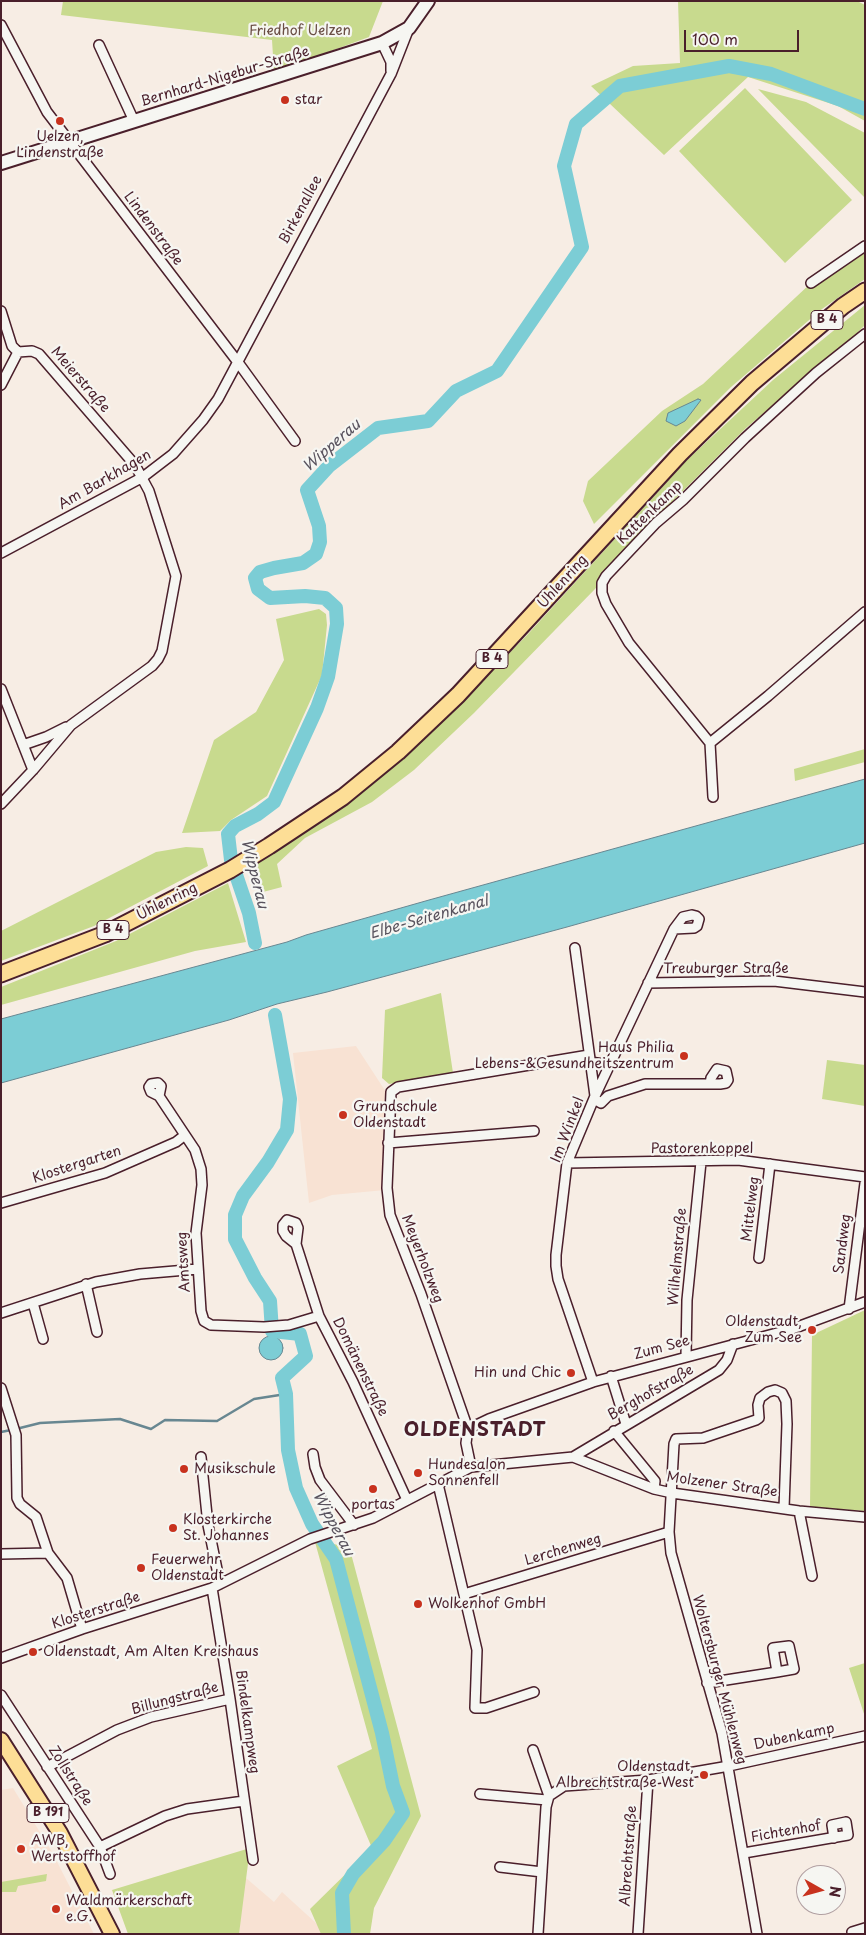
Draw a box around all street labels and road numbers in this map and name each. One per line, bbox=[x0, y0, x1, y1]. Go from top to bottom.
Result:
street label: Bernhard-Nigebur-Straße bbox=[139, 43, 311, 111]
street label: Birkenallee bbox=[276, 173, 326, 247]
street label: Lindenstraße bbox=[120, 189, 186, 269]
road number: B 4 bbox=[811, 310, 843, 330]
street label: Meierstraße bbox=[47, 344, 113, 416]
street label: Am Barkhagen bbox=[56, 447, 154, 513]
street label: Kattenkamp bbox=[614, 478, 686, 548]
street label: Uhlenring bbox=[535, 552, 591, 612]
road number: B 4 bbox=[476, 650, 508, 669]
street label: Uhlenring bbox=[134, 880, 200, 924]
road number: B 4 bbox=[97, 920, 129, 940]
street label: Treuburger Straße bbox=[663, 961, 789, 977]
street label: Im Winkel bbox=[548, 1095, 588, 1165]
street label: Pastorenkoppel bbox=[651, 1141, 753, 1157]
street label: Klostergarten bbox=[30, 1143, 124, 1187]
street label: Mittelweg bbox=[739, 1175, 763, 1243]
street label: Wilhelmstraße bbox=[665, 1207, 691, 1307]
street label: Meyerholzweg bbox=[397, 1212, 447, 1306]
street label: Sandweg bbox=[831, 1213, 855, 1275]
street label: Amtsweg bbox=[174, 1231, 194, 1293]
street label: Domänenstraße bbox=[329, 1315, 391, 1419]
street label: Zum See bbox=[632, 1332, 692, 1364]
street label: Berghofstraße bbox=[605, 1362, 697, 1424]
street label: Molzener Straße bbox=[665, 1469, 779, 1501]
street label: Lerchenweg bbox=[523, 1530, 603, 1570]
street label: Klosterstraße bbox=[50, 1589, 142, 1633]
street label: Woltersburger Mühlenweg bbox=[688, 1593, 750, 1767]
street label: Bindelkampweg bbox=[231, 1669, 263, 1775]
street label: Billungstraße bbox=[130, 1679, 220, 1719]
street label: Dubenkamp bbox=[752, 1720, 836, 1754]
street label: Zollstraße bbox=[44, 1743, 96, 1809]
road number: B 191 bbox=[27, 1804, 69, 1822]
street label: Albrechtstraße bbox=[617, 1805, 641, 1907]
street label: Fichtenhof bbox=[750, 1818, 822, 1846]

